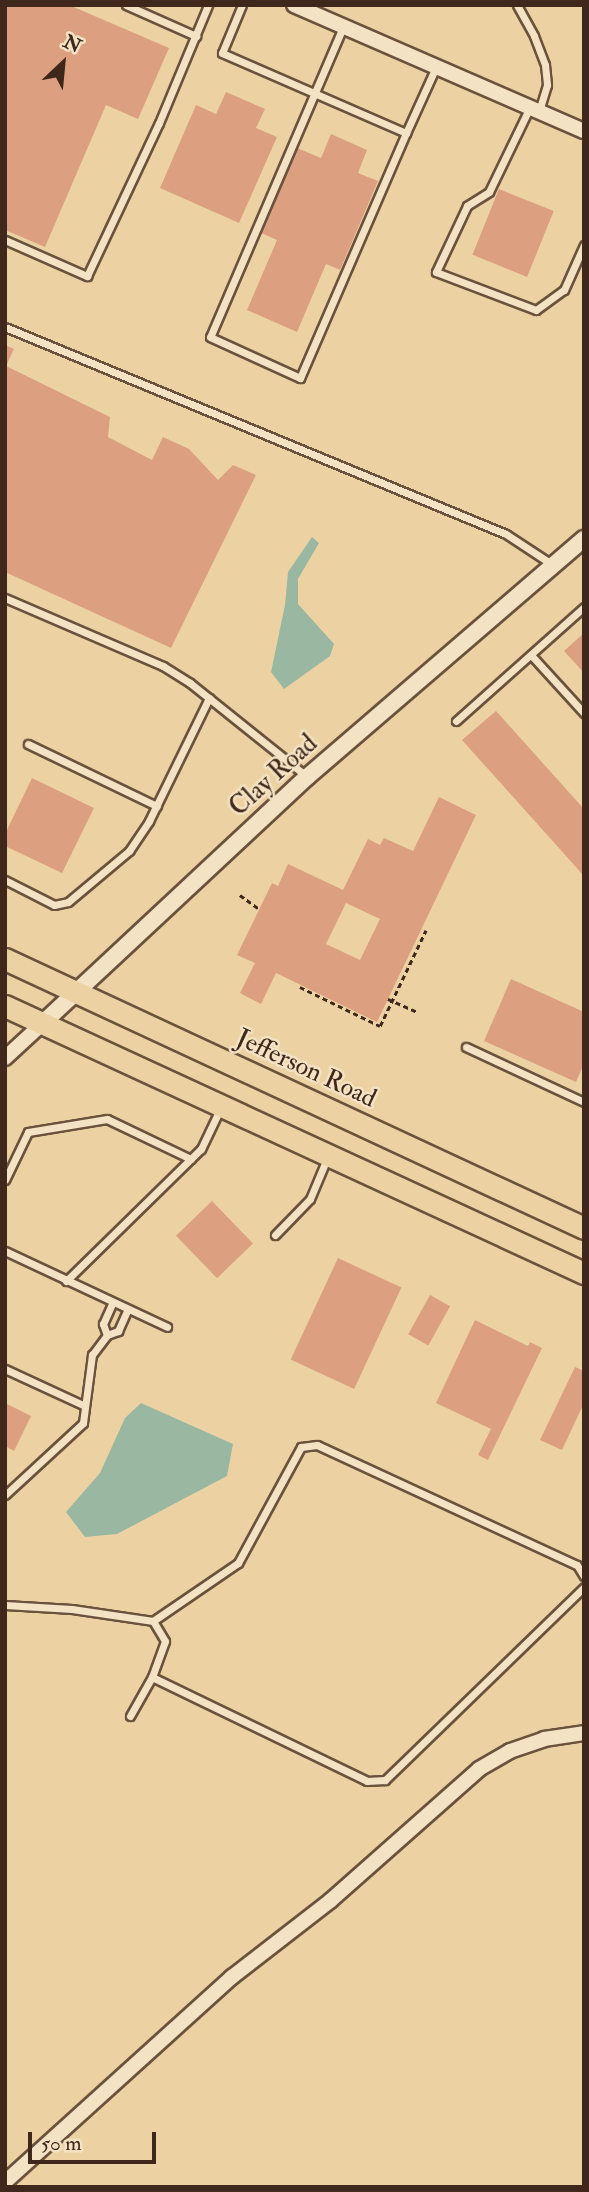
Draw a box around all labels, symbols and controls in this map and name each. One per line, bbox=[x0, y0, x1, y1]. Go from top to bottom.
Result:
north arrow bbox=[28, 28, 98, 98]
text: N bbox=[59, 30, 85, 59]
street label: Clay Road bbox=[224, 728, 324, 824]
street label: Jefferson Road bbox=[231, 1023, 381, 1115]
scale bar bbox=[32, 2118, 159, 2162]
text: 50 m bbox=[41, 2130, 82, 2157]

